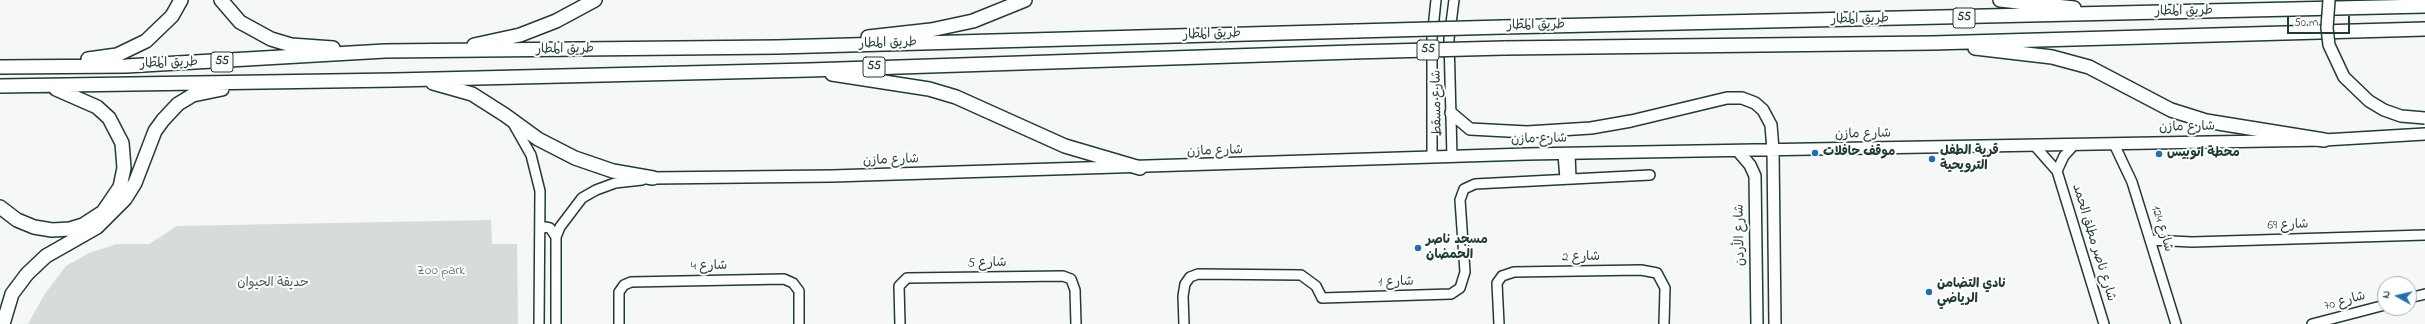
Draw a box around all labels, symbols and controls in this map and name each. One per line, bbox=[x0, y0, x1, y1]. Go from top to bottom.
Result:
street label: طريق المطار bbox=[2155, 4, 2213, 20]
road number: 55 bbox=[1953, 8, 1975, 28]
scale bar bbox=[2289, 8, 2352, 34]
street label: طريق المطار bbox=[1831, 12, 1889, 28]
text: 50 m bbox=[2294, 14, 2318, 32]
street label: طريق المطار bbox=[1507, 18, 1565, 34]
street label: طريق المطار bbox=[1183, 26, 1241, 44]
street label: طريق المطار bbox=[859, 35, 917, 53]
road number: 55 bbox=[1417, 40, 1439, 60]
street label: طريق المطار bbox=[536, 42, 594, 58]
road number: 55 bbox=[211, 52, 233, 72]
street label: طريق المطار bbox=[140, 55, 198, 73]
road number: 55 bbox=[863, 57, 885, 77]
street label: شارع مسقط bbox=[1430, 70, 1446, 136]
street label: شارع مازن bbox=[2159, 120, 2215, 136]
street label: شارع مازن bbox=[1835, 127, 1891, 143]
street label: شارع مازن bbox=[1511, 132, 1567, 148]
street label: شارع مازن bbox=[1187, 143, 1243, 161]
place label: قرية الطفل الترويحية bbox=[1940, 144, 1999, 175]
place label: موقف حافلات bbox=[1823, 145, 1895, 161]
place label: محطة اتوبيس bbox=[2167, 146, 2240, 162]
marker: موقف حافلات bbox=[1810, 148, 1820, 158]
marker: محطة اتوبيس bbox=[2154, 149, 2164, 159]
street label: شارع مازن bbox=[863, 152, 919, 170]
marker: قرية الطفل الترويحية bbox=[1927, 154, 1937, 164]
street label: شارع ناصر مطلق الحمد bbox=[2068, 182, 2118, 304]
street label: شارع الأردن bbox=[1733, 204, 1749, 266]
street label: شارع 124 bbox=[2147, 204, 2175, 254]
street label: شارع 69 bbox=[2267, 217, 2309, 235]
place label: مسجد ناصر الحمضان bbox=[1426, 233, 1488, 264]
marker: مسجد ناصر الحمضان bbox=[1413, 243, 1423, 253]
street label: شارع 2 bbox=[1562, 250, 1600, 266]
street label: شارع 5 bbox=[967, 256, 1007, 272]
street label: شارع 4 bbox=[690, 259, 728, 275]
park label: Zoo park bbox=[417, 264, 465, 280]
street label: شارع 1 bbox=[1378, 275, 1414, 291]
park label: حديقة الحيوان bbox=[237, 276, 309, 292]
north arrow bbox=[2377, 276, 2417, 316]
place label: نادي التضامن الرياضي bbox=[1937, 277, 2006, 308]
marker: نادي التضامن الرياضي bbox=[1924, 287, 1934, 297]
street label: شارع 70 bbox=[2323, 289, 2367, 315]
text: N bbox=[2378, 290, 2395, 299]

